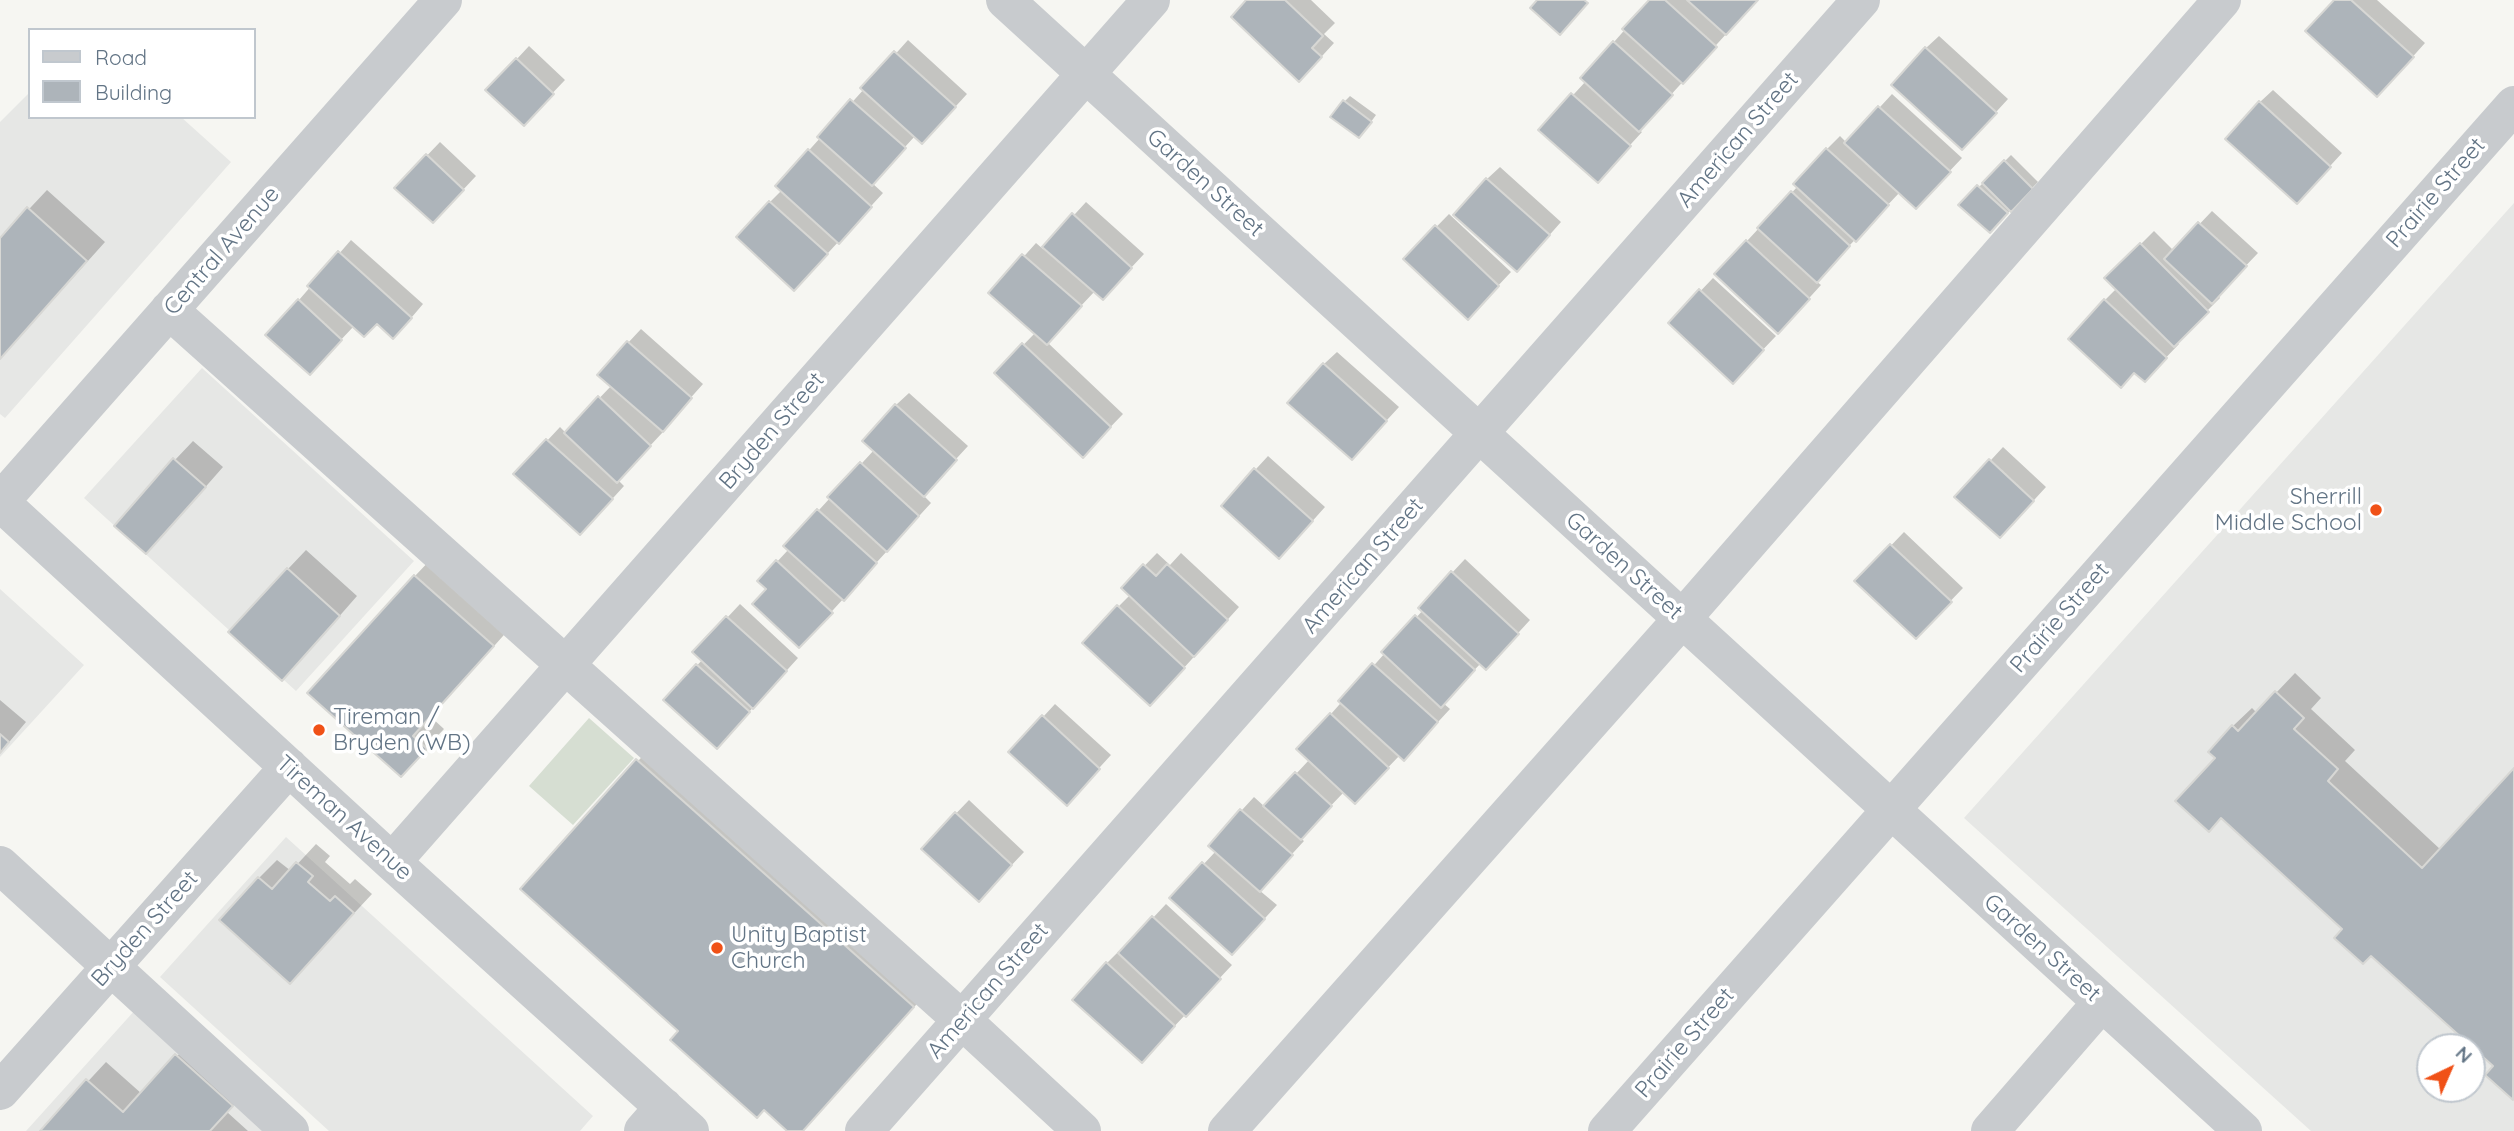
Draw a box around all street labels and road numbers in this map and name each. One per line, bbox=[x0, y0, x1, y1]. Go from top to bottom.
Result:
street label: American Street bbox=[1672, 66, 1804, 214]
street label: Garden Street bbox=[1141, 123, 1269, 243]
street label: Prairie Street bbox=[2381, 132, 2491, 254]
street label: Central Avenue bbox=[158, 181, 286, 321]
street label: Bryden Street bbox=[714, 367, 830, 495]
street label: American Street bbox=[1297, 492, 1429, 640]
street label: Garden Street bbox=[1560, 506, 1688, 626]
street label: Prairie Street bbox=[2005, 557, 2115, 679]
street label: Tireman Avenue bbox=[270, 750, 418, 886]
street label: Bryden Street bbox=[86, 865, 204, 993]
street label: Garden Street bbox=[1978, 888, 2106, 1008]
street label: American Street bbox=[922, 917, 1054, 1065]
street label: Prairie Street bbox=[1630, 982, 1740, 1104]

